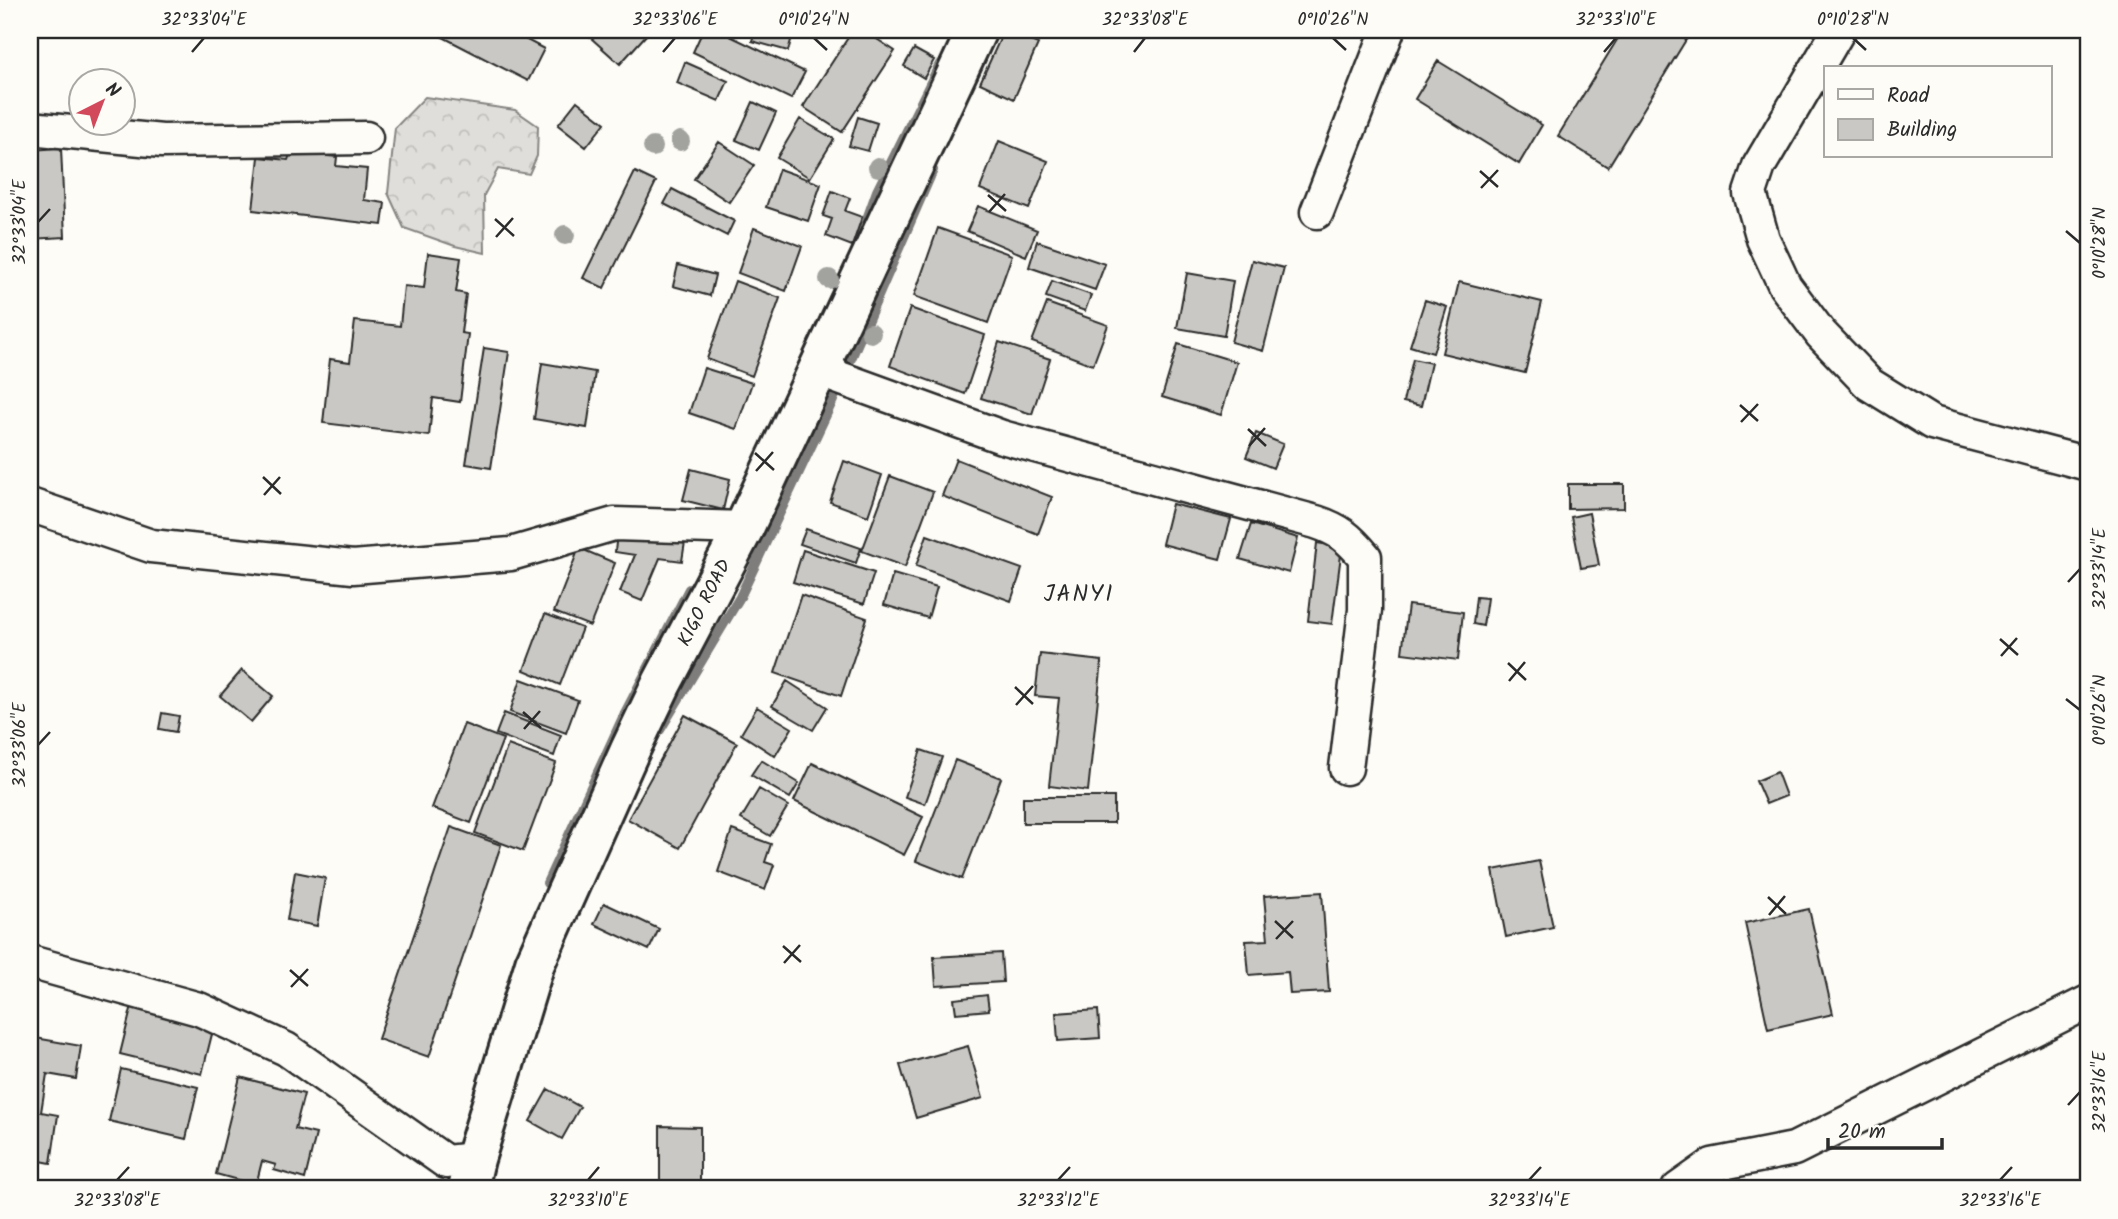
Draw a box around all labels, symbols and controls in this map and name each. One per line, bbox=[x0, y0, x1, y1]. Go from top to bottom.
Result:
text: 32°33'04"E bbox=[161, 6, 247, 35]
text: 32°33'06"E bbox=[632, 6, 718, 35]
text: 0°10'24"N bbox=[779, 6, 849, 35]
text: 32°33'08"E bbox=[1102, 6, 1189, 35]
text: 0°10'26"N bbox=[1298, 6, 1368, 35]
text: 32°33'10"E bbox=[1575, 6, 1657, 35]
text: 0°10'28"N bbox=[1817, 6, 1889, 35]
north arrow bbox=[66, 66, 136, 136]
legend bbox=[1824, 66, 2052, 158]
text: N bbox=[98, 76, 127, 106]
text: Road bbox=[1887, 80, 1930, 113]
text: Building bbox=[1887, 114, 1957, 147]
text: 32°33'04"E bbox=[6, 179, 35, 265]
text: 0°10'28"N bbox=[2086, 207, 2115, 279]
text: 32°33'14"E bbox=[2086, 527, 2115, 610]
street label: KIGO ROAD bbox=[670, 554, 740, 652]
district label: JANYI bbox=[1044, 577, 1114, 613]
text: 0°10'26"N bbox=[2086, 675, 2115, 745]
text: 32°33'06"E bbox=[6, 702, 35, 788]
text: 32°33'16"E bbox=[2086, 1050, 2115, 1133]
scale bar bbox=[1828, 1107, 1941, 1151]
text: 20 m bbox=[1838, 1116, 1886, 1149]
text: 32°33'08"E bbox=[74, 1187, 161, 1216]
text: 32°33'10"E bbox=[547, 1187, 629, 1216]
text: 32°33'12"E bbox=[1017, 1187, 1100, 1216]
text: 32°33'14"E bbox=[1488, 1187, 1571, 1216]
text: 32°33'16"E bbox=[1959, 1187, 2042, 1216]

